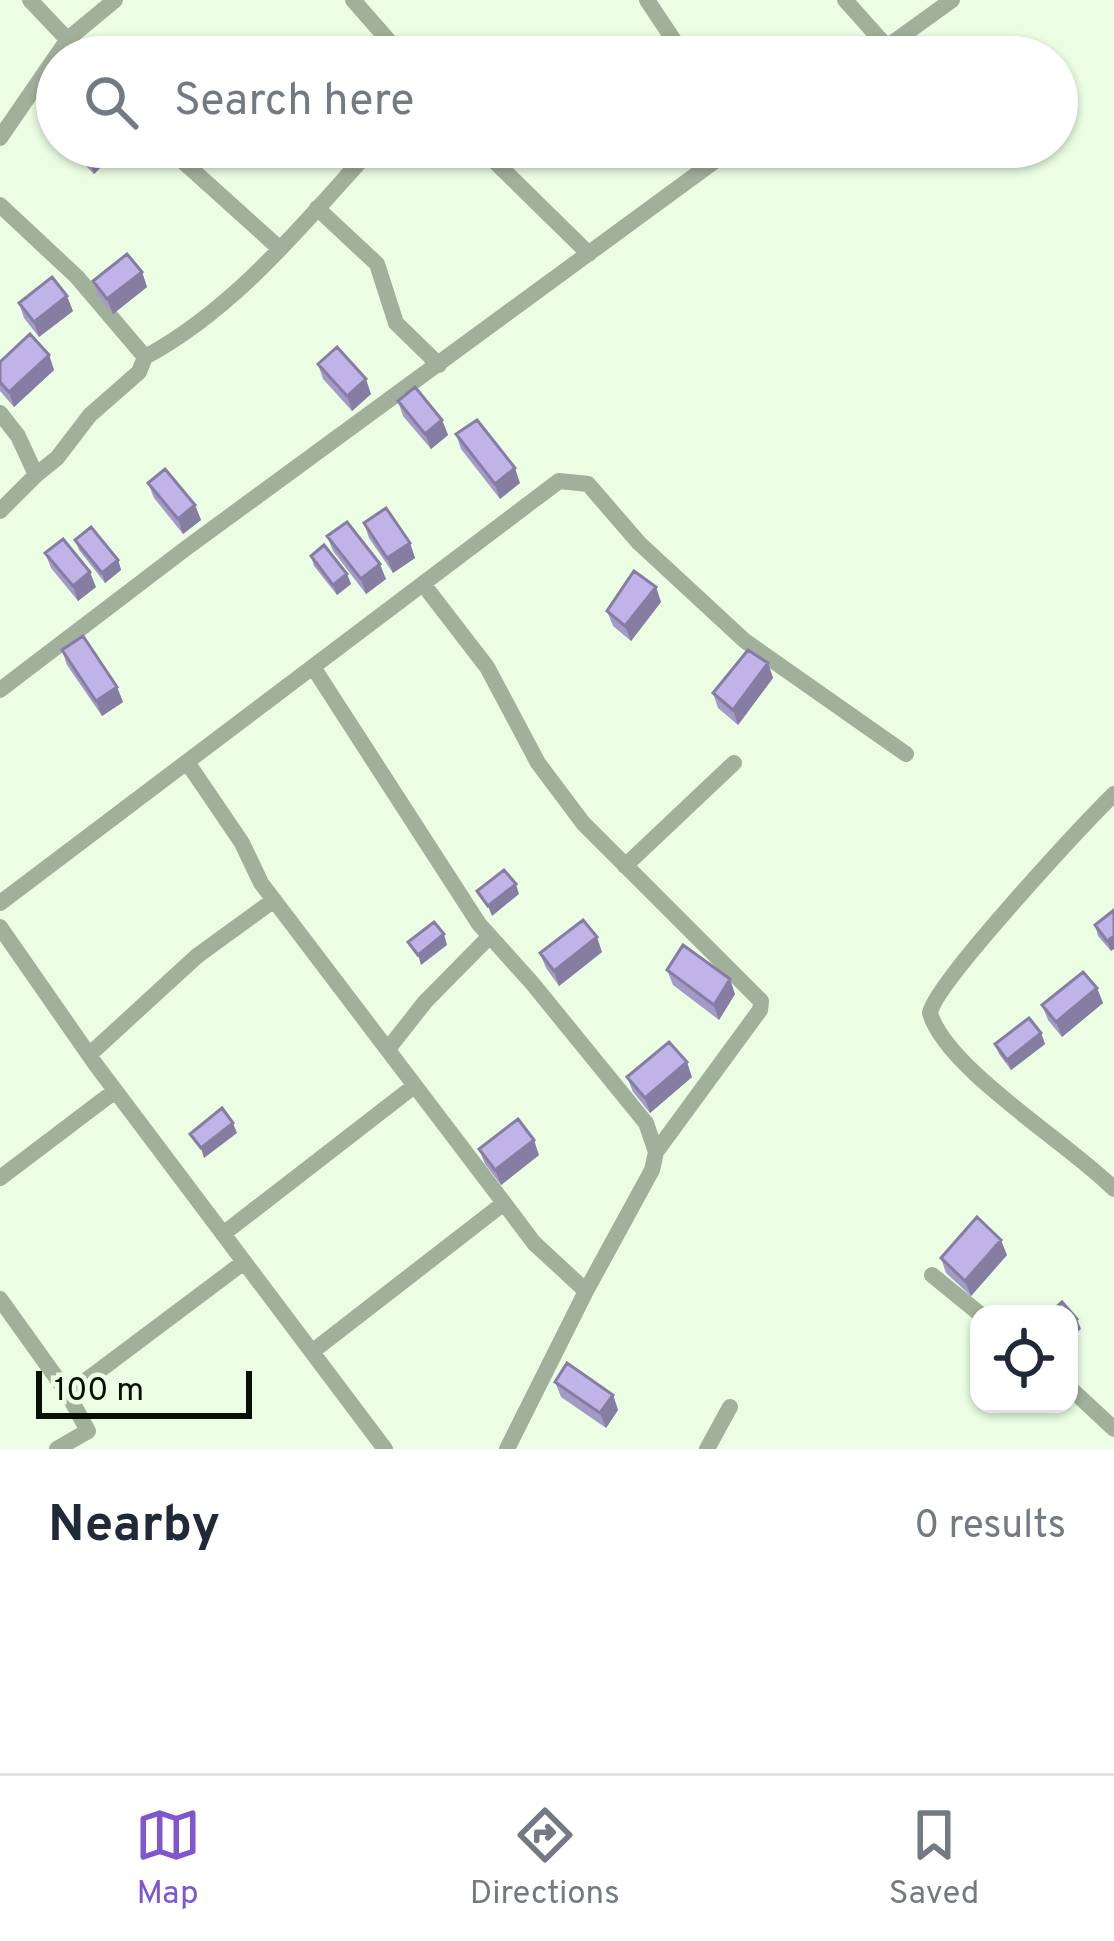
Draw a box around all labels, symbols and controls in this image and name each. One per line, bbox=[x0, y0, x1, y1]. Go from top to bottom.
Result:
search box bbox=[36, 36, 1078, 168]
icon: search bbox=[78, 69, 144, 135]
text: Search here bbox=[174, 74, 414, 131]
map controls bbox=[970, 1305, 1078, 1413]
button: locate bbox=[970, 1305, 1078, 1413]
scale bar bbox=[36, 1365, 252, 1418]
text: 100 m bbox=[54, 1371, 144, 1413]
text: Nearby bbox=[48, 1495, 220, 1560]
text: 0 results bbox=[914, 1503, 1066, 1552]
tab: Map bbox=[135, 1802, 201, 1916]
tab: Directions bbox=[470, 1802, 620, 1916]
tab: Saved bbox=[889, 1802, 979, 1916]

